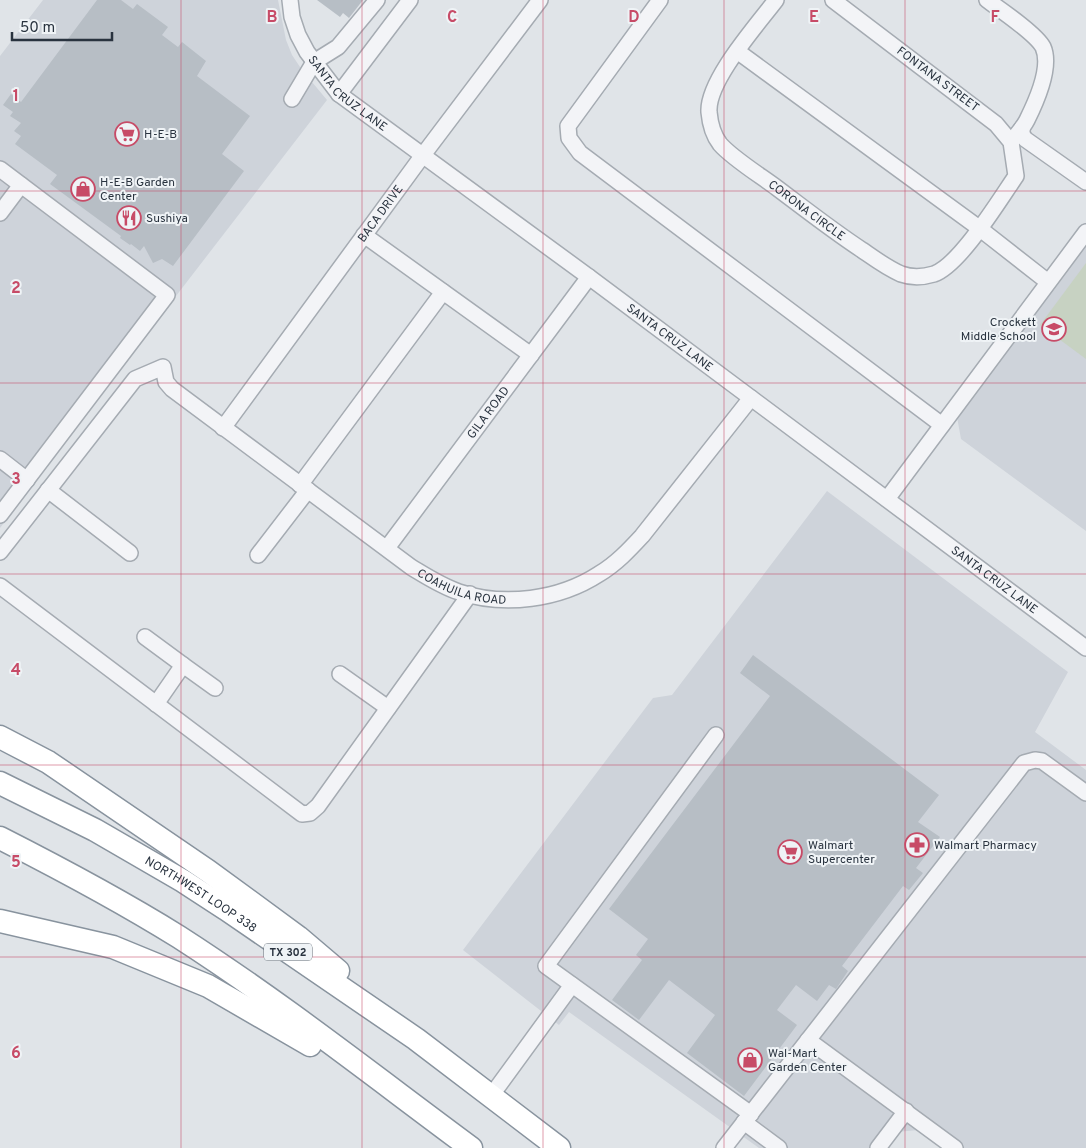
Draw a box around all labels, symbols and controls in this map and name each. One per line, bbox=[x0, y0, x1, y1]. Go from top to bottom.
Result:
text: B bbox=[266, 8, 278, 28]
text: C bbox=[447, 8, 457, 28]
text: D bbox=[628, 8, 640, 28]
text: E bbox=[809, 8, 819, 28]
text: F bbox=[990, 8, 1000, 28]
scale bar bbox=[12, 10, 112, 42]
text: 50 m bbox=[20, 19, 55, 38]
street label: FONTANA STREET bbox=[893, 44, 982, 116]
street label: SANTA CRUZ LANE bbox=[304, 53, 390, 136]
text: 1 bbox=[13, 87, 19, 107]
supermarket icon: H-E-B bbox=[114, 121, 140, 147]
place label: H-E-B bbox=[144, 127, 177, 143]
place label: H-E-B Garden Center bbox=[100, 175, 175, 205]
shop icon: H-E-B Garden Center bbox=[70, 176, 96, 202]
street label: CORONA CIRCLE bbox=[765, 177, 848, 245]
street label: BACA DRIVE bbox=[355, 182, 407, 246]
restaurant icon: Sushiya bbox=[116, 205, 142, 231]
place label: Sushiya bbox=[146, 211, 188, 227]
text: 2 bbox=[11, 279, 21, 299]
street label: SANTA CRUZ LANE bbox=[623, 301, 716, 376]
place label: Crockett Middle School bbox=[961, 315, 1036, 345]
school or university icon: Crockett Middle School bbox=[1041, 316, 1067, 342]
street label: GILA ROAD bbox=[464, 384, 514, 442]
text: 3 bbox=[11, 470, 21, 490]
street label: SANTA CRUZ LANE bbox=[947, 543, 1041, 618]
street label: COAHUILA ROAD bbox=[414, 566, 507, 609]
text: 4 bbox=[11, 661, 21, 681]
pharmacy icon: Walmart Pharmacy bbox=[904, 832, 930, 858]
place label: Walmart Supercenter bbox=[808, 838, 875, 868]
place label: Walmart Pharmacy bbox=[934, 838, 1037, 854]
supermarket icon: Walmart Supercenter bbox=[777, 839, 803, 865]
text: 5 bbox=[11, 853, 21, 873]
street label: NORTHWEST LOOP 338 bbox=[142, 854, 260, 937]
road number: TX 302 bbox=[264, 944, 312, 960]
text: 6 bbox=[11, 1044, 21, 1064]
place label: Wal-Mart Garden Center bbox=[768, 1046, 847, 1076]
shop icon: Wal-Mart Garden Center bbox=[737, 1047, 763, 1073]

